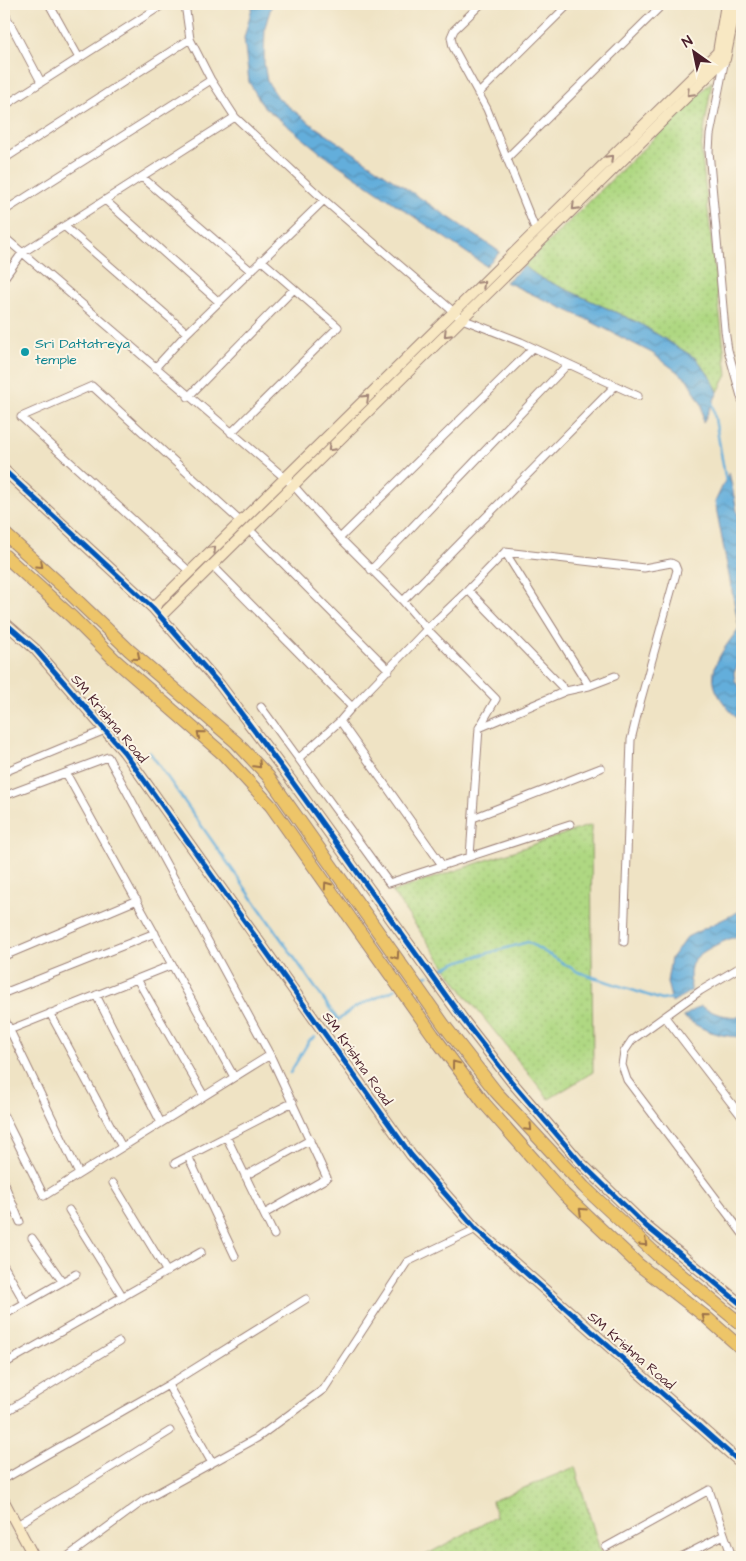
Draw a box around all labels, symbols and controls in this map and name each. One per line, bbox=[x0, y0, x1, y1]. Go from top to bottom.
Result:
north arrow bbox=[668, 28, 718, 78]
text: N bbox=[678, 31, 697, 53]
one-way arrow bbox=[687, 87, 696, 96]
one-way arrow bbox=[604, 155, 613, 164]
one-way arrow bbox=[572, 202, 581, 211]
one-way arrow bbox=[476, 281, 485, 290]
one-way arrow bbox=[443, 328, 452, 337]
place label: Sri Dattatreya temple bbox=[35, 334, 130, 370]
marker: Sri Dattatreya temple bbox=[19, 346, 31, 358]
one-way arrow bbox=[360, 395, 369, 404]
one-way arrow bbox=[328, 442, 337, 451]
one-way arrow bbox=[207, 546, 216, 555]
one-way arrow bbox=[34, 560, 43, 569]
one-way arrow bbox=[131, 651, 140, 660]
street label: SM Krishna Road bbox=[66, 670, 152, 768]
one-way arrow bbox=[197, 732, 206, 740]
one-way arrow bbox=[252, 759, 261, 768]
one-way arrow bbox=[323, 881, 333, 890]
one-way arrow bbox=[390, 950, 399, 960]
street label: SM Krishna Road bbox=[317, 1008, 397, 1110]
one-way arrow bbox=[452, 1061, 460, 1070]
one-way arrow bbox=[523, 1123, 532, 1132]
one-way arrow bbox=[579, 1208, 588, 1217]
one-way arrow bbox=[639, 1237, 648, 1246]
street label: SM Krishna Road bbox=[583, 1307, 679, 1395]
one-way arrow bbox=[702, 1313, 711, 1322]

